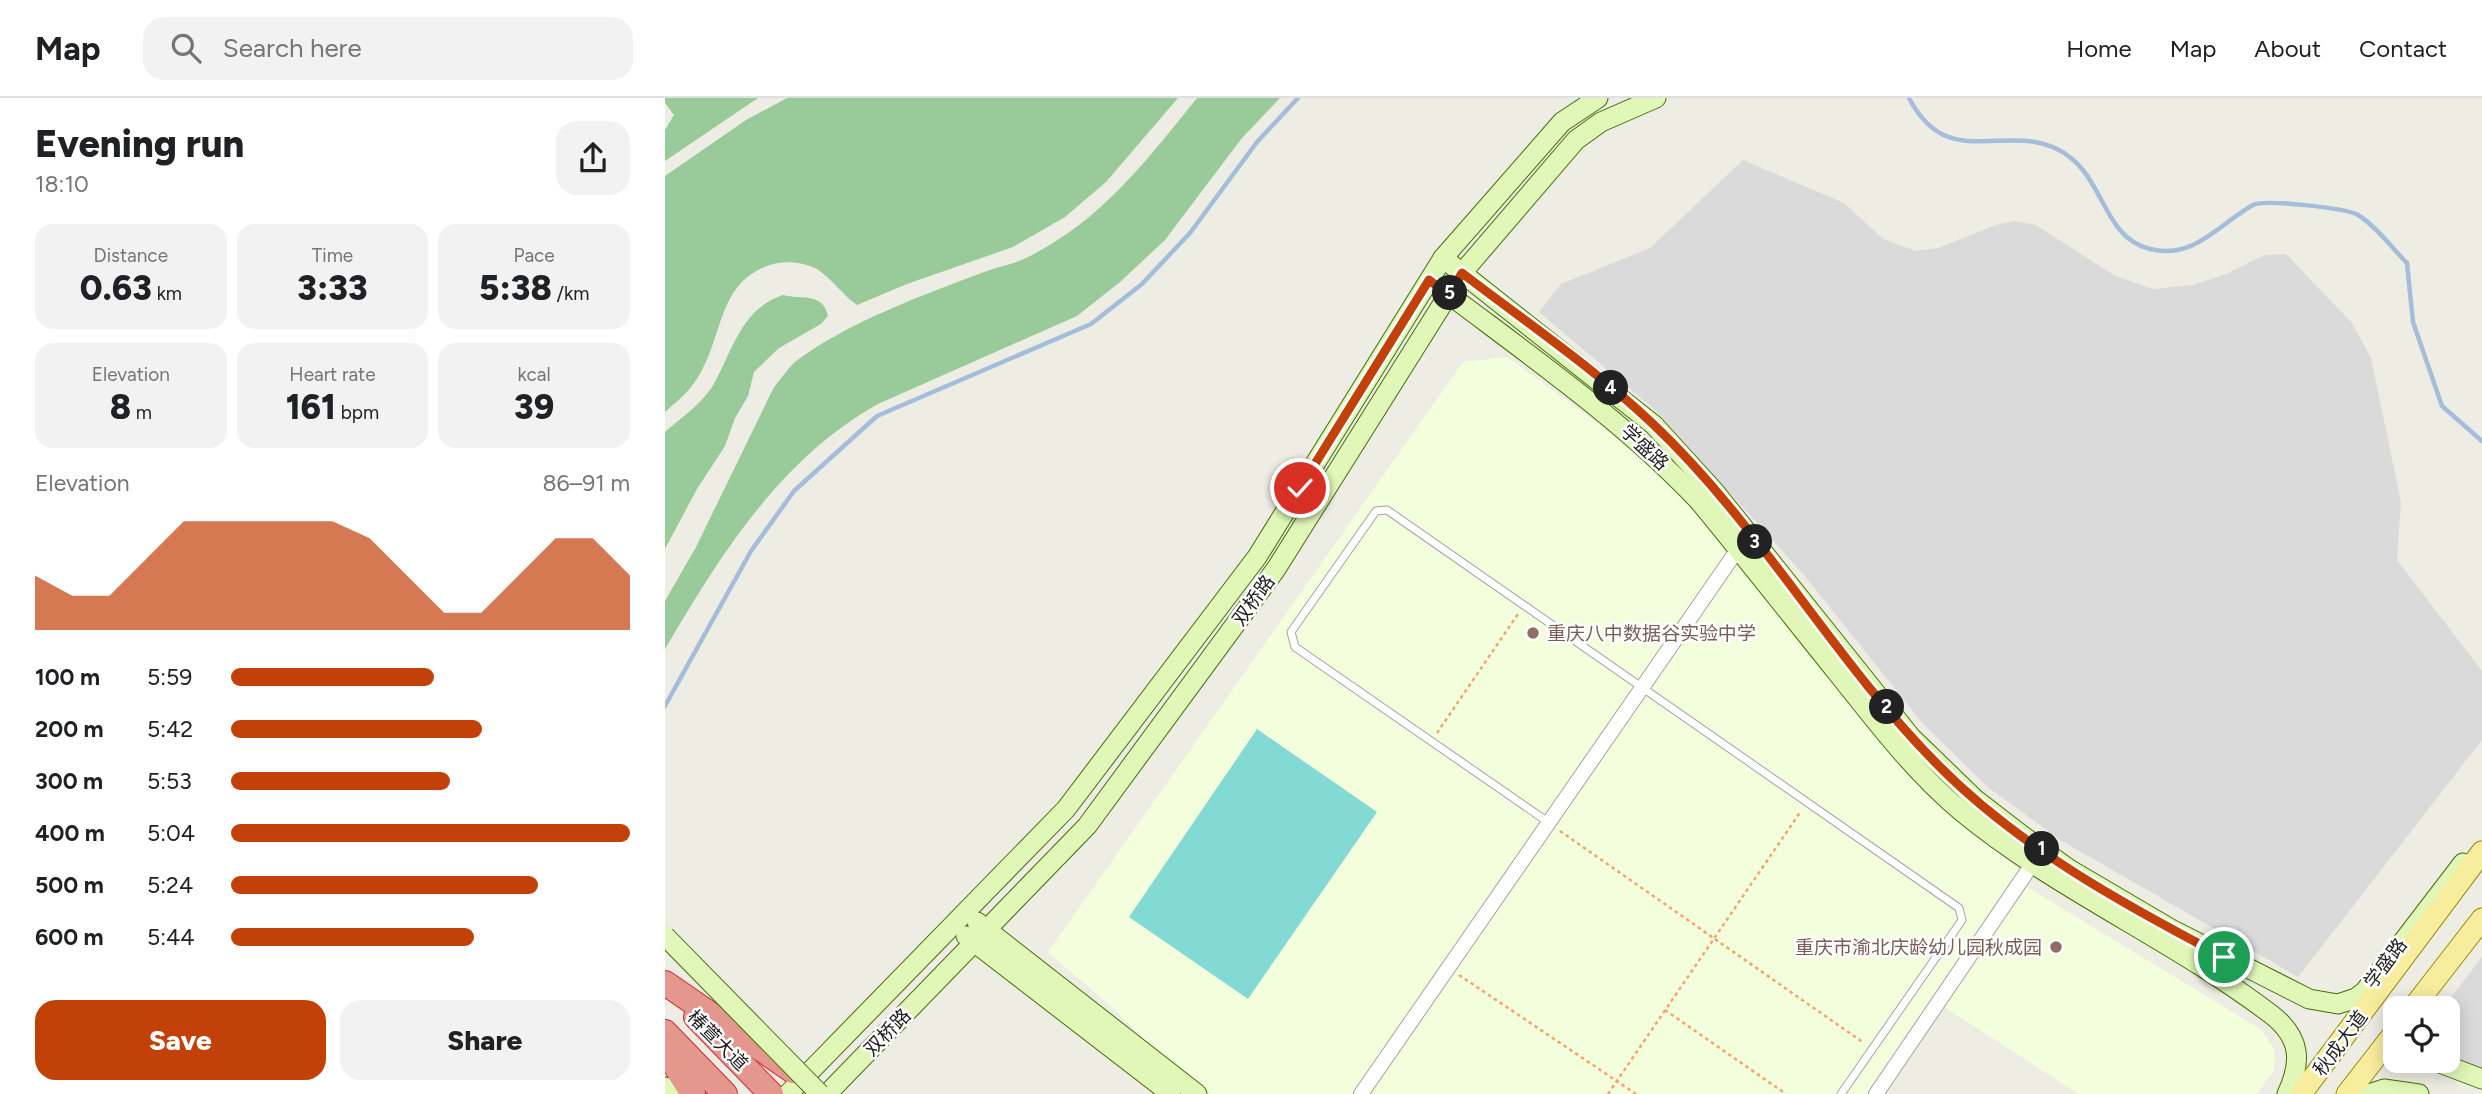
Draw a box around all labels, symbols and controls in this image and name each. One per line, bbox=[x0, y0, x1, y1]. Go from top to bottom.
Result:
search box bbox=[143, 17, 633, 80]
text: Map bbox=[35, 29, 101, 68]
icon: search bbox=[167, 29, 205, 67]
text: Search here bbox=[223, 32, 362, 64]
text: Home bbox=[2066, 34, 2132, 63]
text: Map bbox=[2170, 34, 2216, 63]
text: About bbox=[2254, 34, 2321, 63]
text: Contact bbox=[2359, 34, 2447, 63]
text: Evening run bbox=[35, 121, 244, 167]
button: share bbox=[556, 121, 630, 195]
text: 18:10 bbox=[35, 170, 89, 198]
text: Distance bbox=[94, 244, 168, 267]
text: Time bbox=[312, 244, 353, 267]
text: Pace bbox=[514, 244, 555, 267]
text: 0.63 bbox=[80, 267, 152, 309]
text: 3:33 bbox=[297, 267, 368, 309]
text: 5:38 bbox=[479, 267, 552, 309]
pin: 5 bbox=[1433, 276, 1467, 310]
text: 5 bbox=[1444, 281, 1455, 304]
text: km bbox=[152, 282, 182, 305]
text: /km bbox=[552, 282, 589, 305]
text: Elevation bbox=[92, 363, 170, 386]
text: Heart rate bbox=[289, 363, 376, 386]
text: kcal bbox=[518, 363, 551, 386]
pin: 4 bbox=[1593, 370, 1629, 406]
text: 4 bbox=[1604, 376, 1617, 399]
text: 8 bbox=[110, 386, 131, 428]
text: 161 bbox=[286, 386, 336, 428]
text: 39 bbox=[514, 386, 554, 428]
text: m bbox=[131, 401, 152, 424]
text: bpm bbox=[336, 401, 379, 424]
street label: 学盛路 bbox=[1616, 420, 1673, 475]
pin bbox=[1270, 458, 1330, 518]
text: Elevation bbox=[35, 469, 130, 497]
text: 86–91 m bbox=[542, 469, 630, 497]
icon: check bbox=[1281, 469, 1319, 507]
pin: 3 bbox=[1737, 524, 1773, 560]
text: 3 bbox=[1749, 530, 1760, 553]
street label: 双桥路 bbox=[1227, 570, 1279, 630]
place label: 重庆八中数据谷实验中学 bbox=[1547, 622, 1756, 645]
marker: 重庆八中数据谷实验中学 bbox=[1525, 625, 1541, 641]
text: 100 m bbox=[35, 663, 100, 691]
text: 5:59 bbox=[147, 663, 192, 691]
pin: 2 bbox=[1869, 690, 1905, 724]
text: 2 bbox=[1881, 695, 1892, 718]
text: 200 m bbox=[35, 715, 104, 743]
text: 5:42 bbox=[147, 715, 193, 743]
text: 300 m bbox=[35, 767, 103, 795]
text: 5:53 bbox=[147, 767, 192, 795]
text: 400 m bbox=[35, 819, 105, 847]
text: 5:04 bbox=[147, 819, 195, 847]
pin: 1 bbox=[2025, 832, 2059, 866]
text: 1 bbox=[2037, 837, 2046, 860]
text: 500 m bbox=[35, 871, 104, 899]
text: 5:24 bbox=[147, 871, 193, 899]
text: 600 m bbox=[35, 923, 104, 951]
text: 5:44 bbox=[147, 923, 195, 951]
pin bbox=[2194, 927, 2254, 987]
street label: 学盛路 bbox=[2359, 934, 2412, 993]
place label: 重庆市渝北庆龄幼儿园秋成园 bbox=[1795, 936, 2042, 959]
icon: arrive bbox=[2205, 938, 2243, 976]
marker: 重庆市渝北庆龄幼儿园秋成园 bbox=[2048, 939, 2064, 955]
map controls bbox=[2383, 996, 2460, 1073]
button: locate bbox=[2383, 996, 2460, 1073]
button: Save bbox=[35, 1000, 326, 1080]
button: Share bbox=[340, 1000, 630, 1080]
street label: 双桥路 bbox=[859, 1004, 915, 1061]
street label: 椿萱大道 bbox=[683, 1005, 753, 1075]
street label: 秋成大道 bbox=[2308, 1006, 2372, 1081]

